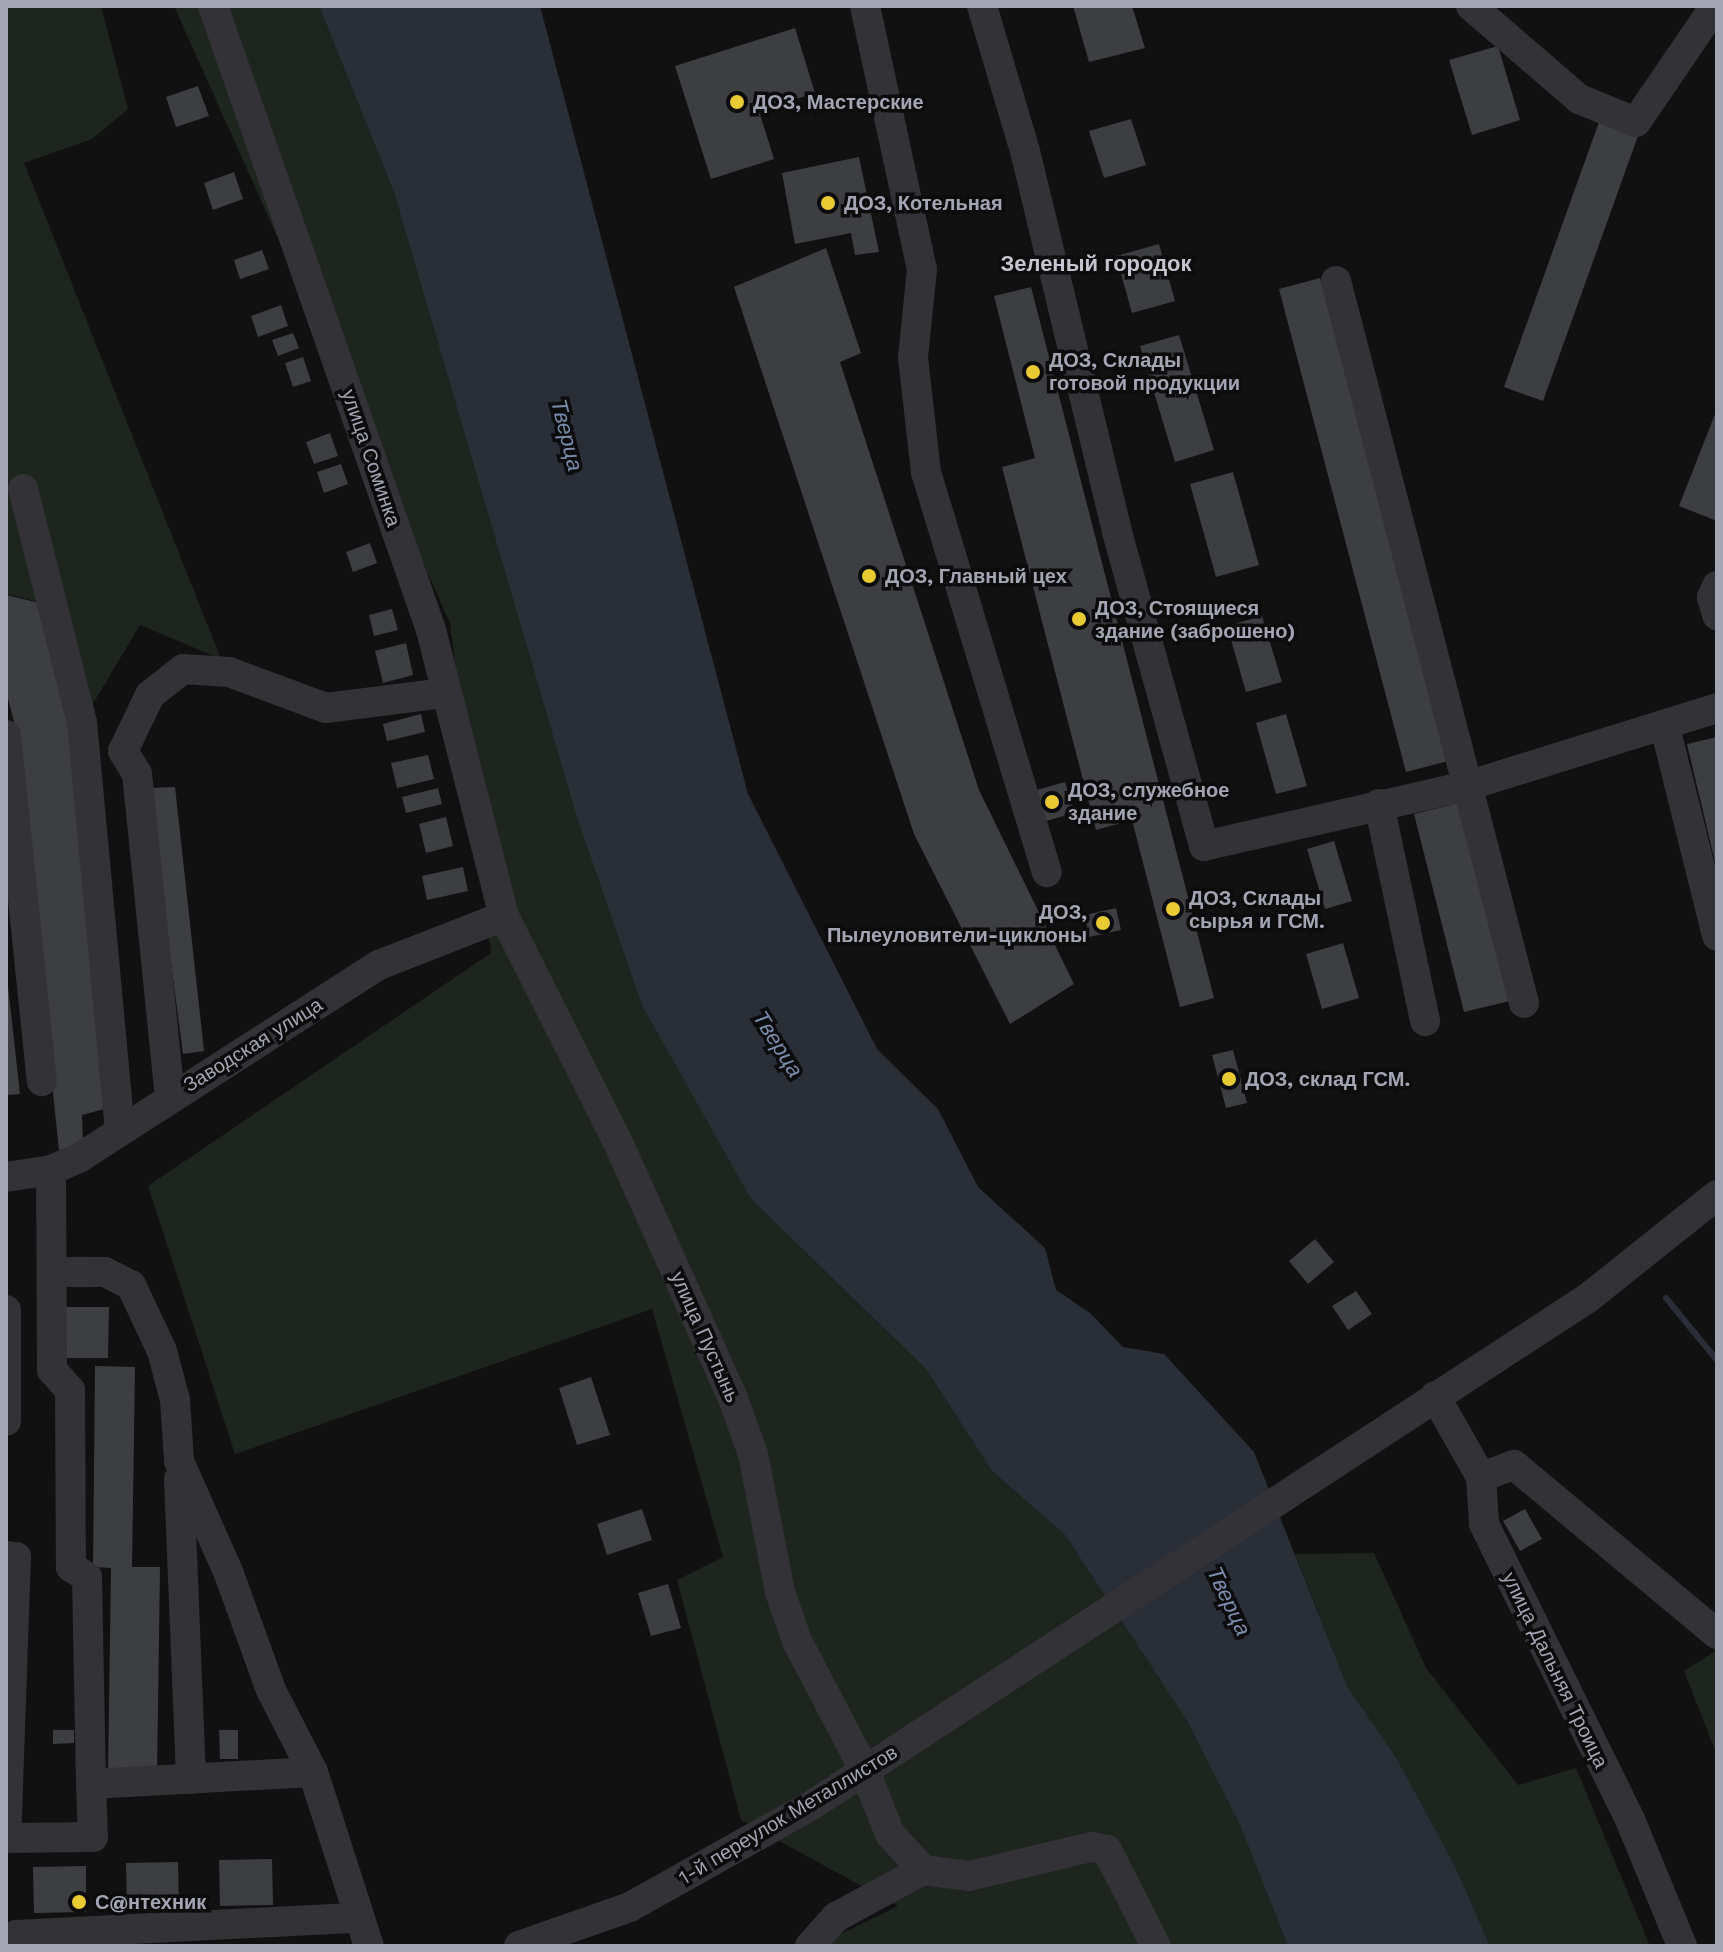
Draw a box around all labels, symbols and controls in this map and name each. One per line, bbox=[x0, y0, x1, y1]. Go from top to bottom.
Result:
place label: ДОЗ, Мастерские bbox=[753, 90, 924, 114]
marker: ДОЗ, Мастерские bbox=[728, 93, 746, 111]
place label: ДОЗ, Котельная bbox=[844, 191, 1003, 215]
marker: ДОЗ, Котельная bbox=[819, 194, 837, 212]
district label: Зеленый городок bbox=[1000, 251, 1192, 277]
place label: ДОЗ, Склады готовой продукции bbox=[1049, 348, 1240, 395]
marker: ДОЗ, Склады готовой продукции bbox=[1024, 363, 1042, 381]
street label: улица Соминка bbox=[336, 386, 406, 530]
water label: Тверца bbox=[545, 396, 589, 474]
place label: ДОЗ, Главный цех bbox=[885, 564, 1067, 588]
marker: ДОЗ, Главный цех bbox=[860, 567, 878, 585]
place label: ДОЗ, Стоящиеся здание (заброшено) bbox=[1095, 596, 1295, 643]
marker: ДОЗ, Стоящиеся здание (заброшено) bbox=[1070, 610, 1088, 628]
place label: ДОЗ, служебное здание bbox=[1068, 778, 1229, 825]
marker: ДОЗ, служебное здание bbox=[1043, 793, 1061, 811]
place label: ДОЗ, Склады сырья и ГСМ. bbox=[1189, 886, 1325, 933]
place label: ДОЗ, Пылеуловители-циклоны bbox=[827, 900, 1087, 947]
marker: ДОЗ, Склады сырья и ГСМ. bbox=[1164, 900, 1182, 918]
marker: ДОЗ, Пылеуловители-циклоны bbox=[1094, 914, 1112, 932]
street label: Заводская улица bbox=[179, 993, 327, 1097]
water label: Тверца bbox=[747, 1006, 809, 1082]
place label: ДОЗ, склад ГСМ. bbox=[1245, 1067, 1410, 1091]
marker: ДОЗ, склад ГСМ. bbox=[1220, 1070, 1238, 1088]
street label: улица Пустынь bbox=[665, 1268, 745, 1406]
water label: Тверца bbox=[1202, 1562, 1256, 1640]
street label: улица Дальняя Троица bbox=[1497, 1568, 1613, 1772]
street label: 1-й переулок Металлистов bbox=[674, 1740, 902, 1890]
place label: С@нтехник bbox=[95, 1890, 206, 1914]
marker: С@нтехник bbox=[70, 1893, 88, 1911]

